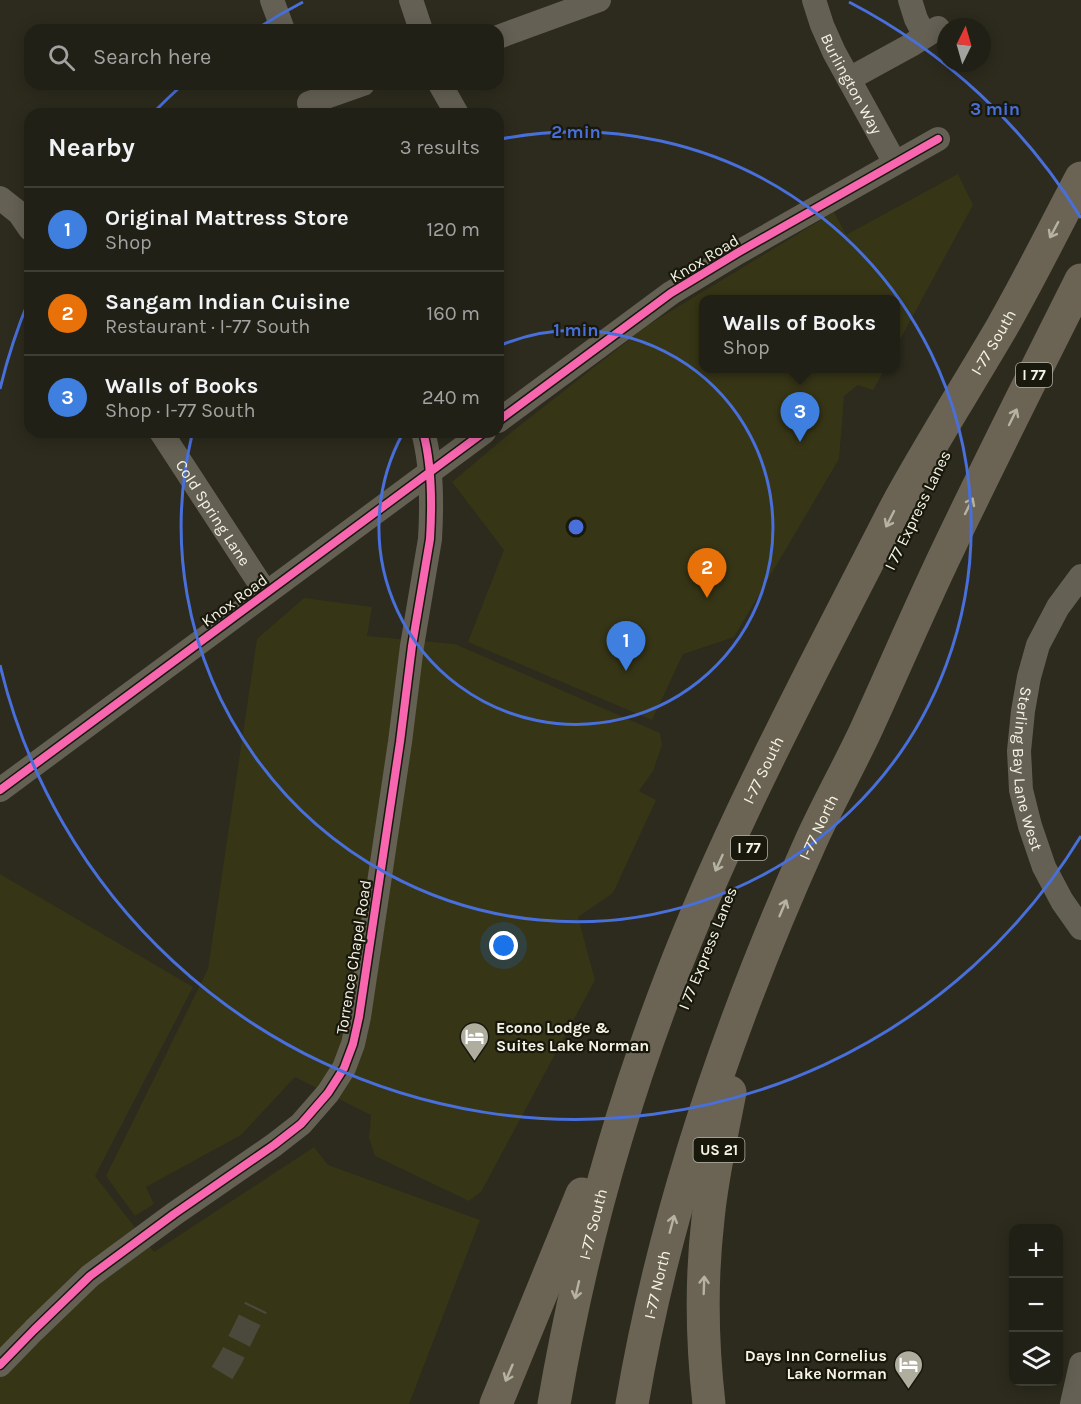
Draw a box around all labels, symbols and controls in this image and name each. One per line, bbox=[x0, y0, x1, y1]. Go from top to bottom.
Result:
north arrow bbox=[937, 18, 991, 72]
search box bbox=[24, 24, 504, 90]
street label: Burlington Way bbox=[817, 30, 886, 138]
icon: search bbox=[45, 41, 78, 74]
text: Search here bbox=[93, 44, 211, 70]
text: 3 min bbox=[970, 98, 1020, 120]
text: 2 min bbox=[551, 121, 601, 143]
text: Nearby bbox=[48, 132, 135, 163]
text: 3 results bbox=[400, 136, 480, 159]
text: Original Mattress Store bbox=[105, 205, 349, 231]
text: 1 bbox=[64, 218, 71, 241]
text: 120 m bbox=[426, 218, 480, 241]
one-way arrow bbox=[1047, 220, 1059, 238]
street label: Knox Road bbox=[666, 230, 742, 286]
text: Shop bbox=[105, 231, 152, 254]
text: Sangam Indian Cuisine bbox=[105, 289, 350, 315]
popup bbox=[699, 295, 900, 373]
text: 2 bbox=[61, 302, 74, 325]
text: 160 m bbox=[427, 302, 480, 325]
street label: I-77 South bbox=[967, 306, 1020, 379]
text: Walls of Books bbox=[723, 310, 876, 336]
text: Restaurant · I-77 South bbox=[105, 315, 310, 338]
text: 1 min bbox=[553, 319, 599, 341]
text: Shop bbox=[723, 336, 770, 359]
road number: I 77 bbox=[1016, 363, 1052, 387]
text: Walls of Books bbox=[105, 373, 258, 399]
text: 3 bbox=[61, 386, 74, 409]
text: 240 m bbox=[422, 386, 480, 409]
pin: 3 bbox=[780, 392, 820, 442]
text: Shop · I-77 South bbox=[105, 399, 256, 422]
one-way arrow bbox=[1007, 409, 1019, 426]
street label: I 77 Express Lanes bbox=[880, 447, 955, 573]
street label: Cold Spring Lane bbox=[172, 456, 254, 569]
one-way arrow bbox=[963, 498, 975, 516]
one-way arrow bbox=[884, 510, 895, 528]
centre of rings bbox=[566, 517, 586, 537]
pin: 2 bbox=[688, 548, 726, 598]
street label: Knox Road bbox=[198, 570, 271, 631]
pin: 1 bbox=[606, 622, 646, 671]
street label: Sterling Bay Lane West bbox=[1009, 685, 1047, 853]
street label: I-77 South bbox=[739, 733, 788, 807]
street label: I-77 North bbox=[795, 791, 842, 863]
road number: I 77 bbox=[731, 836, 767, 860]
one-way arrow bbox=[713, 853, 724, 871]
street label: Torrence Chapel Road bbox=[332, 878, 375, 1036]
street label: I 77 Express Lanes bbox=[674, 884, 741, 1012]
one-way arrow bbox=[778, 899, 789, 918]
your location bbox=[489, 931, 518, 960]
place label: Econo Lodge & Suites Lake Norman bbox=[496, 1018, 649, 1055]
hotel icon: Econo Lodge & Suites Lake Norman bbox=[459, 1020, 491, 1062]
road number: US 21 bbox=[694, 1138, 744, 1162]
street label: I-77 South bbox=[575, 1187, 611, 1262]
one-way arrow bbox=[667, 1215, 678, 1234]
map controls bbox=[1009, 1224, 1063, 1386]
button: + bbox=[1009, 1224, 1063, 1278]
street label: I-77 North bbox=[640, 1248, 674, 1321]
one-way arrow bbox=[699, 1275, 710, 1295]
button: − bbox=[1009, 1278, 1063, 1332]
one-way arrow bbox=[571, 1279, 582, 1299]
button: layers bbox=[1009, 1332, 1063, 1386]
place label: Days Inn Cornelius Lake Norman bbox=[745, 1346, 887, 1383]
hotel icon: Days Inn Cornelius Lake Norman bbox=[892, 1348, 924, 1390]
one-way arrow bbox=[503, 1363, 514, 1382]

